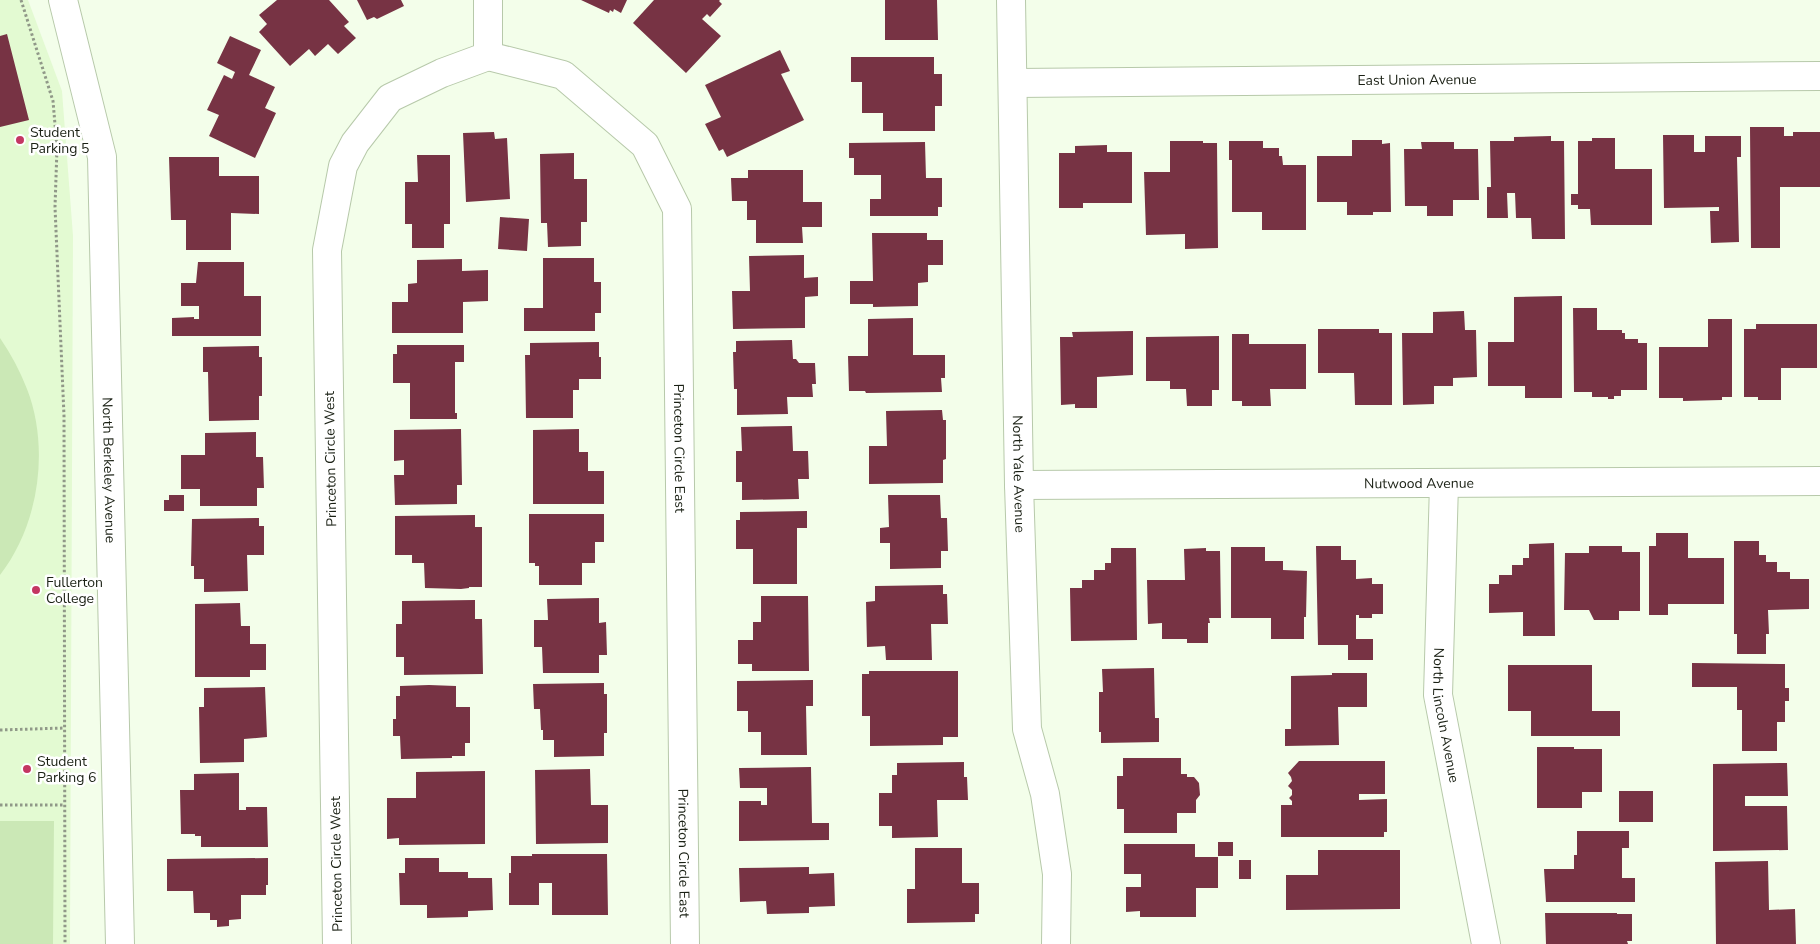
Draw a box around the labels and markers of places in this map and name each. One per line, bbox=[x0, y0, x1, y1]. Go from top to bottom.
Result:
place label: Student Parking 5 bbox=[30, 123, 89, 158]
marker: Student Parking 5 bbox=[14, 134, 26, 146]
place label: Fullerton College bbox=[46, 573, 103, 608]
marker: Fullerton College bbox=[30, 584, 42, 596]
place label: Student Parking 6 bbox=[37, 752, 96, 787]
marker: Student Parking 6 bbox=[21, 763, 33, 775]

